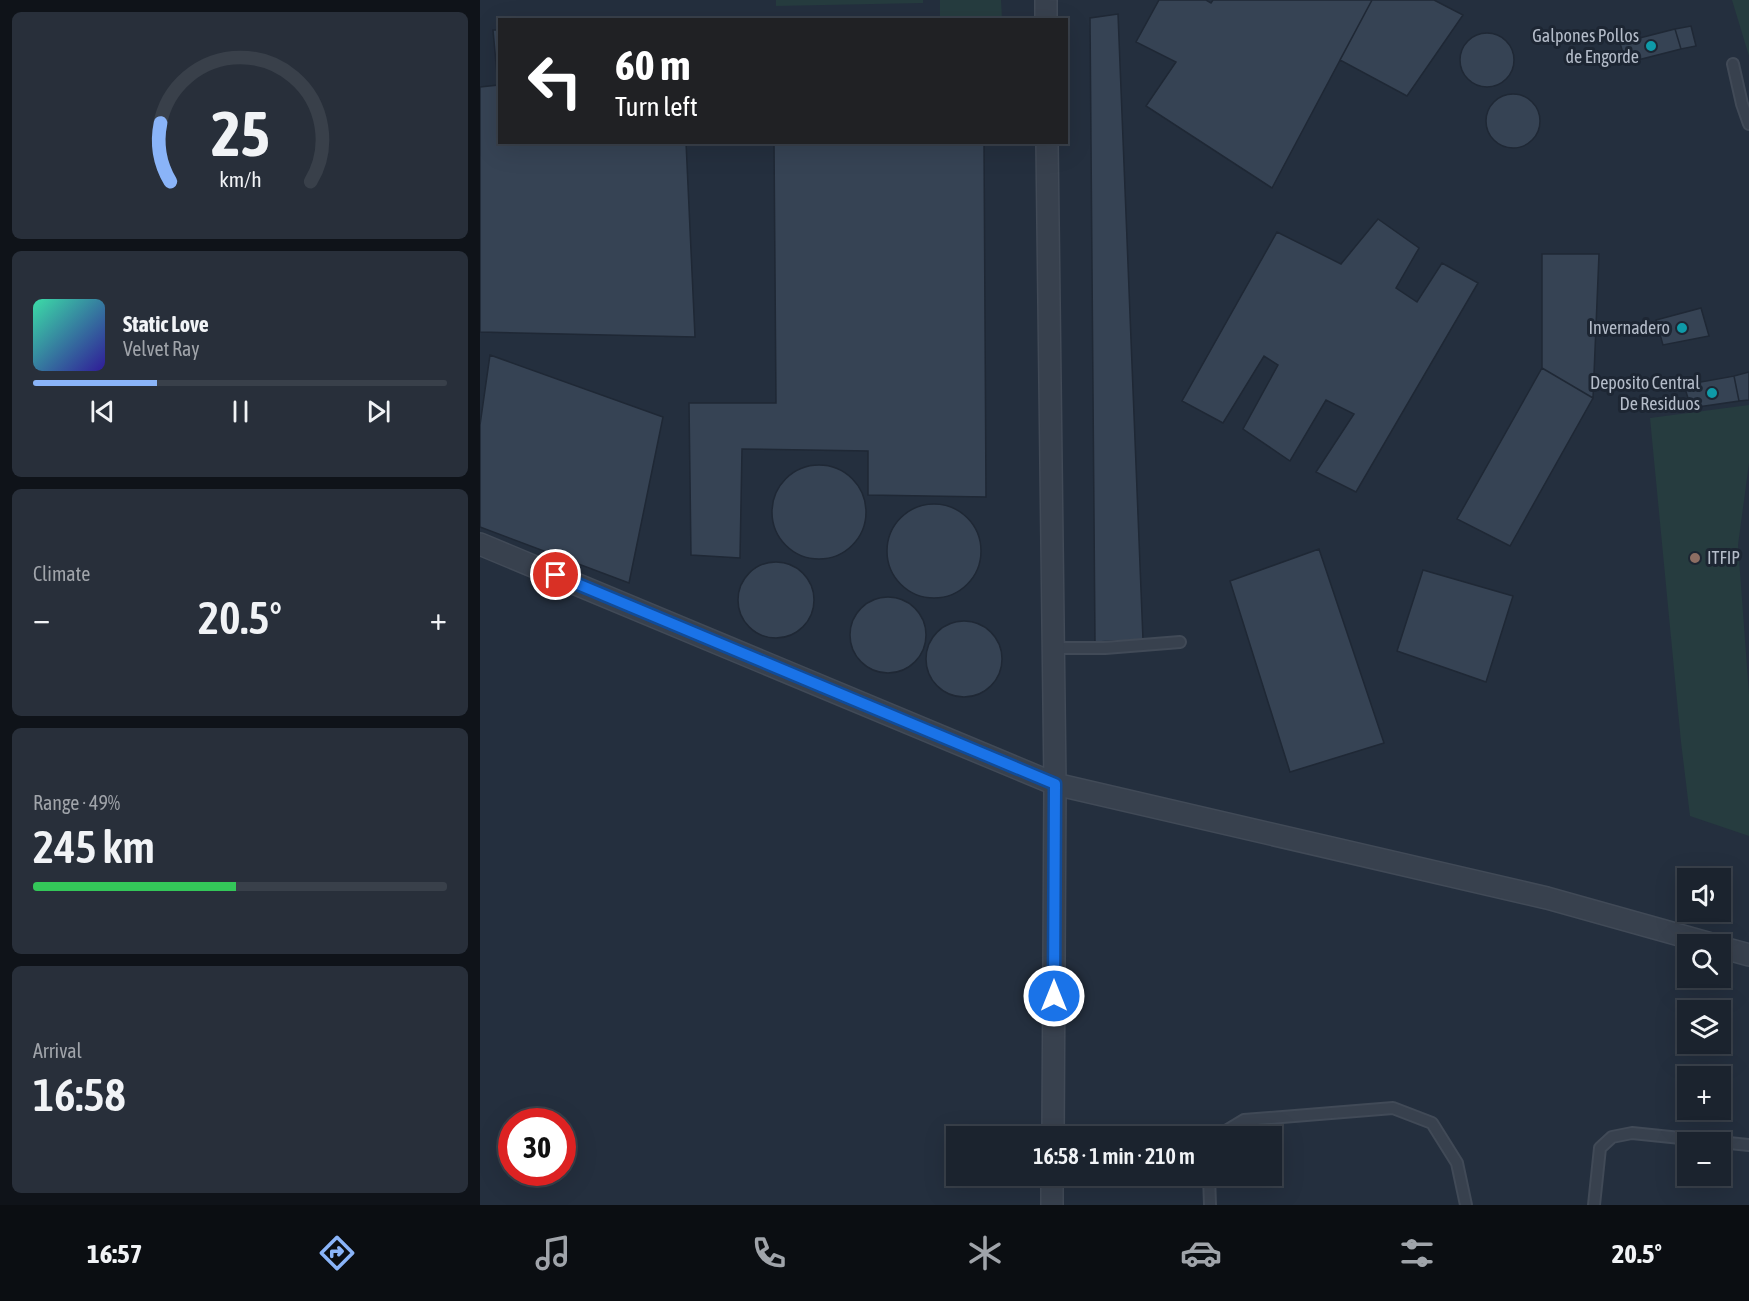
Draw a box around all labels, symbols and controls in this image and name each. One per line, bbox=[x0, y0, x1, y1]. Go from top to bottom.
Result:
place label: Galpones Pollos de Engorde bbox=[1532, 25, 1639, 67]
marker: Galpones Pollos de Engorde bbox=[1644, 39, 1658, 53]
text: 60 m bbox=[615, 41, 690, 89]
icon: left bbox=[516, 42, 594, 120]
text: Turn left bbox=[615, 91, 698, 122]
text: 25 bbox=[211, 98, 269, 169]
text: km/h bbox=[219, 168, 261, 193]
text: Static Love bbox=[123, 311, 209, 337]
place label: Invernadero bbox=[1588, 317, 1670, 338]
marker: Invernadero bbox=[1675, 321, 1689, 335]
text: Velvet Ray bbox=[123, 337, 200, 360]
place label: Deposito Central De Residuos bbox=[1590, 372, 1700, 414]
marker: Deposito Central De Residuos bbox=[1705, 386, 1719, 400]
icon: previous bbox=[86, 395, 119, 428]
icon: pause bbox=[224, 395, 257, 428]
icon: next bbox=[362, 395, 395, 428]
place label: ITFIP bbox=[1707, 547, 1740, 568]
pin bbox=[530, 549, 581, 600]
marker: ITFIP bbox=[1688, 551, 1702, 565]
icon: arrive bbox=[539, 558, 572, 591]
text: Climate bbox=[33, 562, 90, 585]
text: 20.5° bbox=[198, 592, 282, 644]
text: − bbox=[33, 599, 50, 637]
text: + bbox=[430, 599, 447, 637]
text: Range · 49% bbox=[33, 791, 120, 814]
text: 245 km bbox=[33, 821, 155, 873]
map controls bbox=[1677, 868, 1731, 1186]
button: sound bbox=[1677, 868, 1731, 922]
button: search bbox=[1677, 934, 1731, 988]
position arrow bbox=[1022, 964, 1086, 1028]
button: layers bbox=[1677, 1000, 1731, 1054]
text: Arrival bbox=[33, 1039, 82, 1062]
button: + bbox=[1677, 1066, 1731, 1120]
text: 16:58 bbox=[33, 1069, 126, 1121]
speed limit sign: 30 bbox=[498, 1108, 576, 1186]
button: − bbox=[1677, 1132, 1731, 1186]
text: 16:58 · 1 min · 210 m bbox=[1033, 1143, 1195, 1169]
icon: directions bbox=[316, 1232, 358, 1274]
icon: music bbox=[532, 1232, 574, 1274]
icon: phone bbox=[748, 1232, 790, 1274]
icon: climate bbox=[964, 1232, 1006, 1274]
icon: car bbox=[1180, 1232, 1222, 1274]
icon: filters bbox=[1396, 1232, 1438, 1274]
text: 16:57 bbox=[87, 1238, 143, 1269]
text: 20.5° bbox=[1612, 1238, 1662, 1269]

